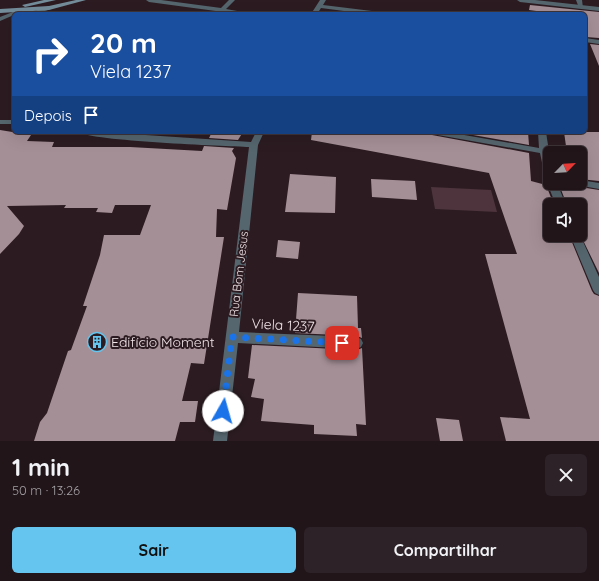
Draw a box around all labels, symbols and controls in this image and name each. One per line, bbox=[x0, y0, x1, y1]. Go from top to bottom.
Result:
text: 20 m bbox=[90, 25, 157, 60]
icon: right bbox=[24, 28, 76, 80]
text: Viela 1237 bbox=[90, 60, 171, 83]
icon: arrive bbox=[80, 104, 102, 126]
text: Depois bbox=[24, 106, 72, 125]
north arrow bbox=[543, 146, 587, 190]
map controls bbox=[543, 146, 587, 242]
button: sound bbox=[543, 198, 587, 242]
street label: Rua Bom Jesus bbox=[226, 230, 251, 318]
street label: Viela 1237 bbox=[251, 314, 315, 336]
pin bbox=[325, 326, 359, 360]
building icon: Edifício Moment bbox=[86, 331, 108, 353]
icon: arrive bbox=[331, 332, 353, 354]
place label: Edifício Moment bbox=[111, 333, 215, 351]
position arrow bbox=[202, 390, 244, 432]
text: 1 min bbox=[12, 452, 70, 482]
button: close bbox=[545, 454, 587, 496]
text: 50 m · 13:26 bbox=[12, 482, 80, 498]
button: Sair bbox=[12, 527, 296, 573]
button: Compartilhar bbox=[304, 527, 587, 573]

